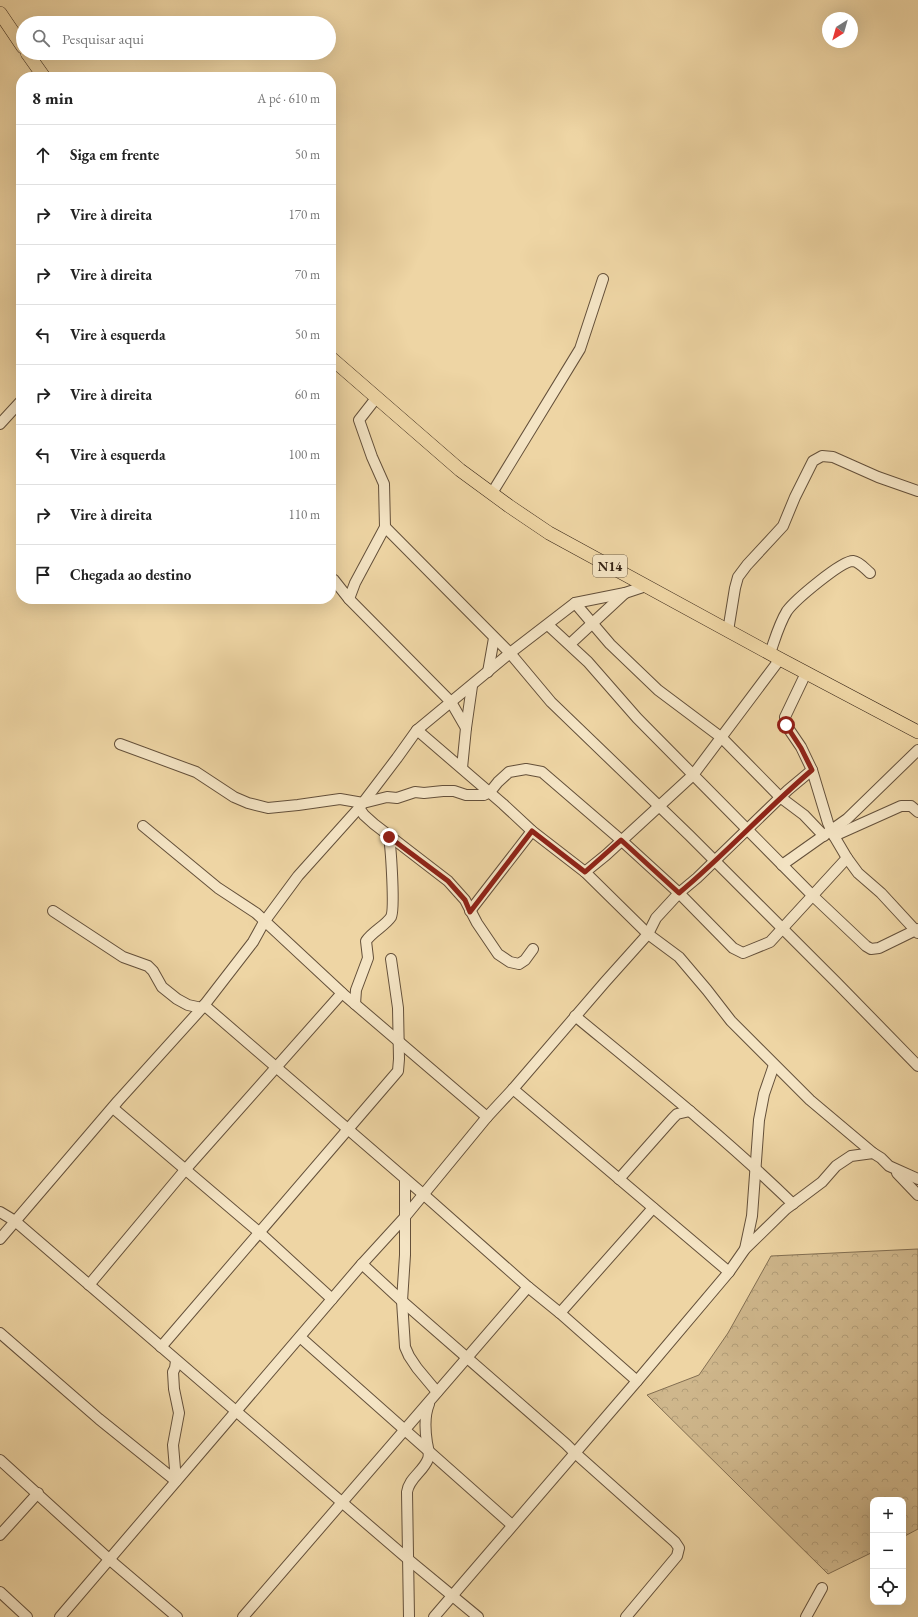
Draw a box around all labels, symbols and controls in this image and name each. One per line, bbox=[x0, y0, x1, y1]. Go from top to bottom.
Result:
north arrow bbox=[822, 12, 858, 48]
search box bbox=[16, 16, 336, 60]
icon: search bbox=[30, 27, 52, 49]
text: Pesquisar aqui bbox=[62, 29, 144, 48]
text: 8 min bbox=[32, 87, 73, 109]
text: A pé · 610 m bbox=[257, 90, 320, 107]
icon: ahead bbox=[32, 144, 54, 166]
text: Siga em frente bbox=[70, 145, 159, 164]
text: 50 m bbox=[295, 146, 320, 163]
icon: right bbox=[32, 204, 54, 226]
text: Vire à direita bbox=[70, 205, 152, 224]
text: 170 m bbox=[289, 206, 320, 223]
icon: right bbox=[32, 264, 54, 286]
text: Vire à direita bbox=[70, 265, 152, 284]
text: 70 m bbox=[295, 266, 320, 283]
icon: left bbox=[32, 324, 54, 346]
text: Vire à esquerda bbox=[70, 325, 166, 344]
text: 50 m bbox=[295, 326, 320, 343]
icon: right bbox=[32, 384, 54, 406]
text: Vire à direita bbox=[70, 385, 152, 404]
text: 60 m bbox=[295, 386, 320, 403]
icon: left bbox=[32, 444, 54, 466]
text: Vire à esquerda bbox=[70, 445, 166, 464]
text: 100 m bbox=[289, 446, 320, 463]
icon: right bbox=[32, 504, 54, 526]
text: Vire à direita bbox=[70, 505, 152, 524]
text: 110 m bbox=[289, 506, 320, 523]
road number: N14 bbox=[593, 555, 627, 577]
icon: arrive bbox=[32, 564, 54, 586]
text: Chegada ao destino bbox=[70, 565, 191, 584]
route start bbox=[777, 716, 795, 734]
route end bbox=[380, 828, 398, 846]
map controls bbox=[870, 1497, 906, 1605]
button: + bbox=[870, 1497, 906, 1533]
button: − bbox=[870, 1533, 906, 1569]
button: locate bbox=[870, 1569, 906, 1605]

